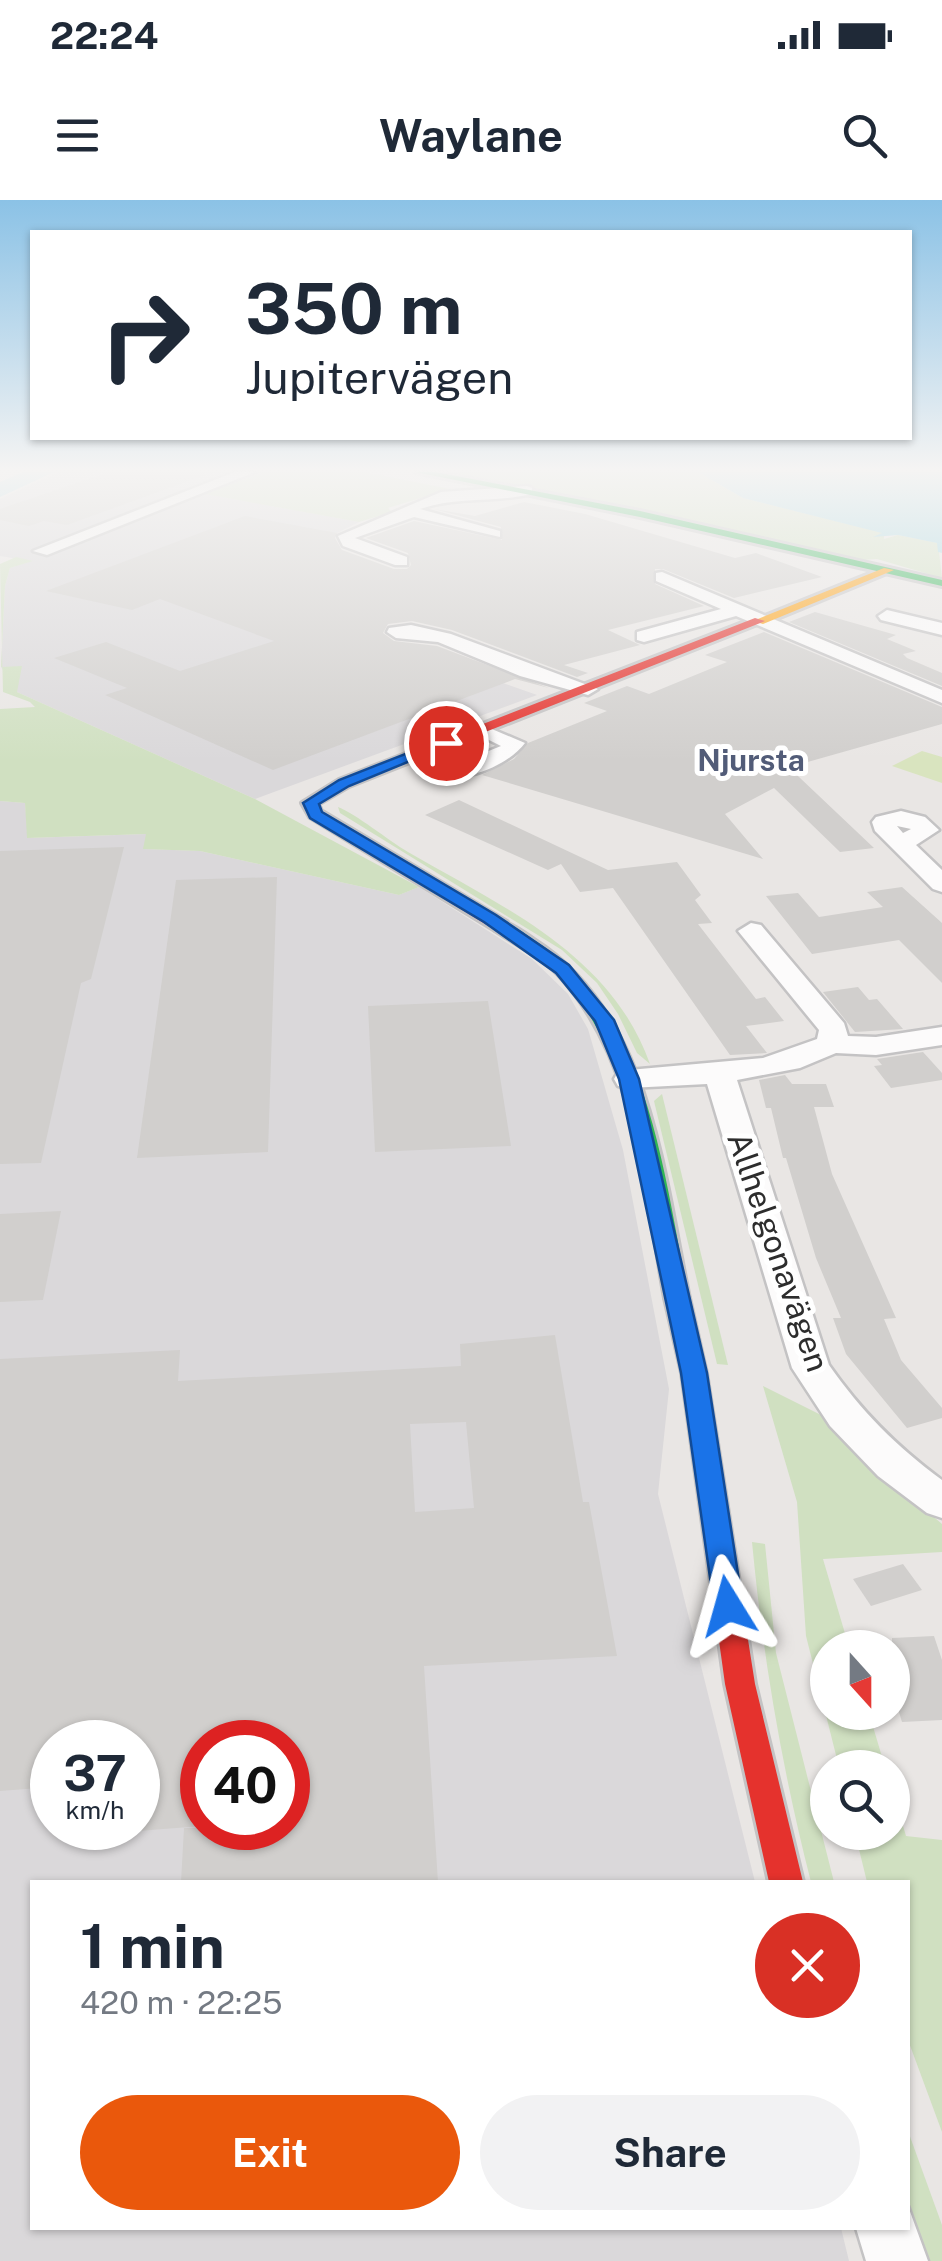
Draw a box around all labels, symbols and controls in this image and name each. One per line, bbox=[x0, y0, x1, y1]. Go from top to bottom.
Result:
text: 22:24 bbox=[50, 13, 158, 58]
icon: menu bbox=[50, 108, 105, 163]
icon: search bbox=[837, 108, 892, 163]
text: Waylane bbox=[379, 109, 563, 162]
text: 350 m bbox=[245, 267, 462, 350]
icon: right bbox=[80, 270, 210, 400]
text: Jupitervägen bbox=[245, 351, 513, 404]
pin bbox=[404, 701, 489, 786]
icon: arrive bbox=[419, 716, 474, 771]
district label: Njursta bbox=[697, 742, 805, 778]
street label: Allhelgonavägen bbox=[720, 1127, 837, 1376]
position arrow bbox=[676, 1554, 780, 1658]
north arrow bbox=[810, 1630, 910, 1730]
map controls bbox=[810, 1630, 910, 1850]
speed limit sign: 40 bbox=[180, 1720, 310, 1850]
text: 37 bbox=[63, 1743, 127, 1802]
button: search bbox=[810, 1750, 910, 1850]
text: km/h bbox=[66, 1795, 124, 1825]
text: 1 min bbox=[80, 1911, 225, 1982]
button: close bbox=[755, 1913, 860, 2018]
text: 420 m · 22:25 bbox=[80, 1984, 282, 2021]
button: Exit bbox=[80, 2095, 460, 2210]
button: Share bbox=[480, 2095, 860, 2210]

